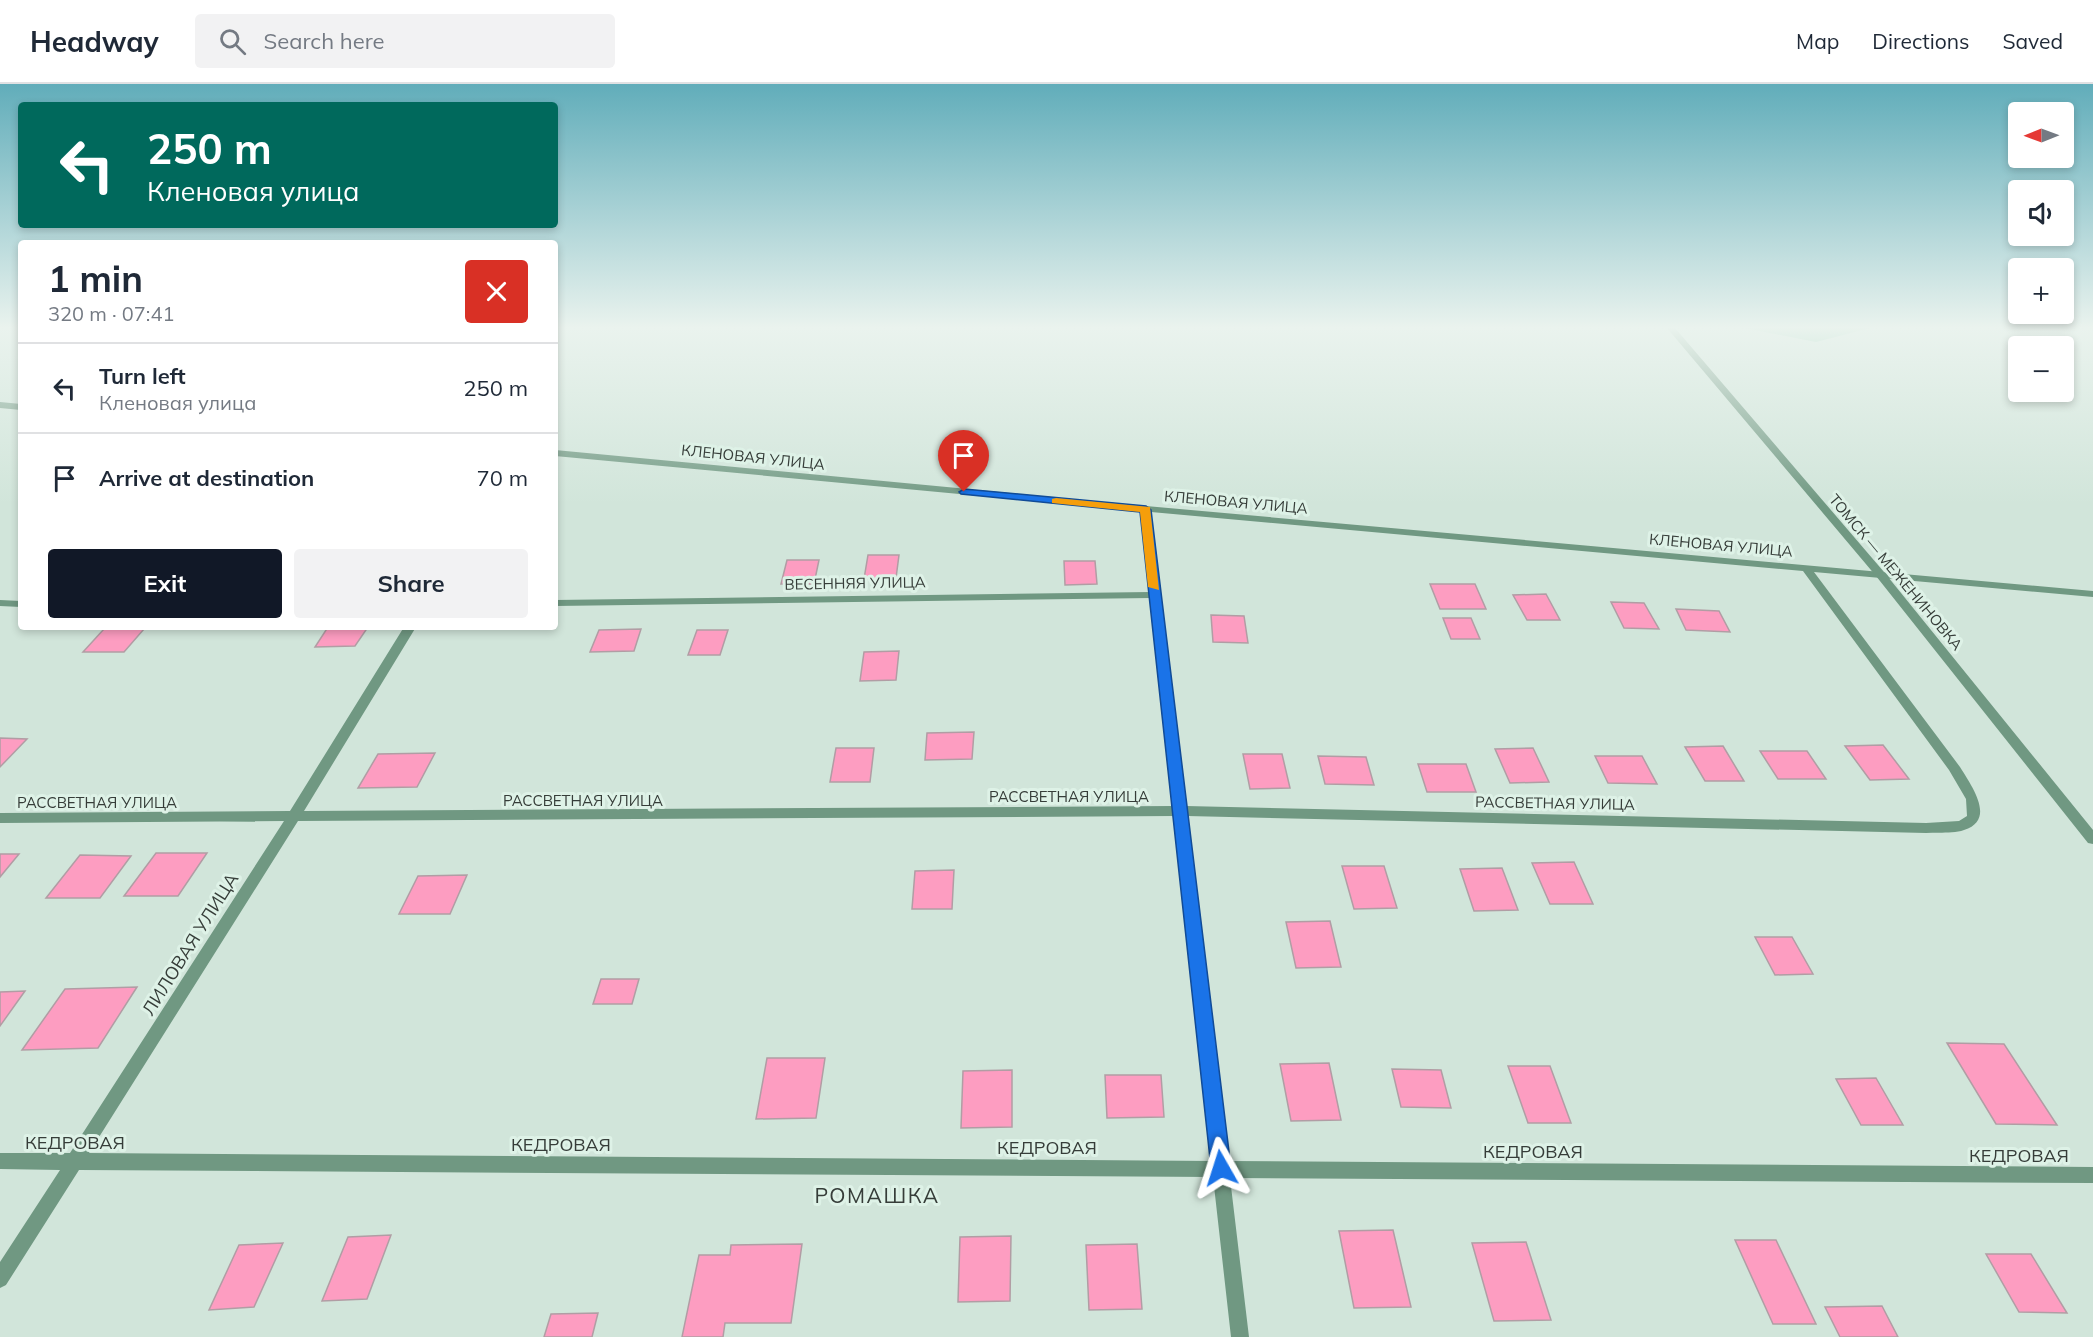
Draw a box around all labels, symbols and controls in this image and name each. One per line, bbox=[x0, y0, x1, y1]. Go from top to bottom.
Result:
search box bbox=[195, 14, 615, 68]
text: Headway bbox=[30, 24, 159, 59]
icon: search bbox=[216, 25, 249, 58]
text: Search here bbox=[264, 27, 385, 55]
text: Map bbox=[1796, 28, 1839, 54]
text: Directions bbox=[1872, 28, 1969, 54]
text: Saved bbox=[2002, 28, 2063, 54]
north arrow bbox=[2008, 102, 2074, 168]
map controls bbox=[2008, 102, 2074, 402]
text: 250 m bbox=[147, 122, 272, 175]
icon: left bbox=[48, 126, 126, 204]
text: Кленовая улица bbox=[147, 174, 359, 208]
button: sound bbox=[2008, 180, 2074, 246]
text: 1 min bbox=[48, 256, 143, 301]
button: + bbox=[2008, 258, 2074, 324]
button: close bbox=[465, 260, 528, 323]
text: 320 m · 07:41 bbox=[48, 301, 174, 326]
button: − bbox=[2008, 336, 2074, 402]
text: Turn left bbox=[99, 362, 186, 390]
icon: left bbox=[48, 372, 81, 405]
text: 250 m bbox=[463, 374, 528, 402]
text: Кленовая улица bbox=[99, 390, 256, 415]
pin bbox=[938, 430, 989, 492]
icon: arrive bbox=[947, 439, 980, 472]
street label: КЛЕНОВАЯ УЛИЦА bbox=[680, 440, 826, 474]
icon: arrive bbox=[48, 462, 81, 495]
text: Arrive at destination bbox=[99, 464, 314, 492]
text: 70 m bbox=[477, 464, 528, 492]
street label: КЛЕНОВАЯ УЛИЦА bbox=[1163, 486, 1309, 518]
street label: ТОМСК — МЕЖЕНИНОВКА bbox=[1825, 490, 1967, 654]
street label: КЛЕНОВАЯ УЛИЦА bbox=[1648, 529, 1794, 561]
button: Exit bbox=[48, 549, 282, 618]
button: Share bbox=[294, 549, 528, 618]
street label: ВЕСЕННЯЯ УЛИЦА bbox=[784, 572, 926, 594]
street label: РАССВЕТНАЯ УЛИЦА bbox=[989, 787, 1149, 806]
street label: РАССВЕТНАЯ УЛИЦА bbox=[503, 791, 663, 810]
street label: РАССВЕТНАЯ УЛИЦА bbox=[1475, 792, 1635, 814]
street label: РАССВЕТНАЯ УЛИЦА bbox=[17, 793, 177, 812]
street label: ЛИЛОВАЯ УЛИЦА bbox=[137, 868, 243, 1020]
street label: КЕДРОВАЯ bbox=[25, 1131, 125, 1154]
street label: КЕДРОВАЯ bbox=[511, 1133, 611, 1156]
street label: КЕДРОВАЯ bbox=[997, 1136, 1097, 1159]
position arrow bbox=[1189, 1136, 1253, 1200]
street label: КЕДРОВАЯ bbox=[1483, 1140, 1583, 1163]
street label: КЕДРОВАЯ bbox=[1969, 1144, 2069, 1167]
district label: РОМАШКА bbox=[814, 1182, 940, 1208]

